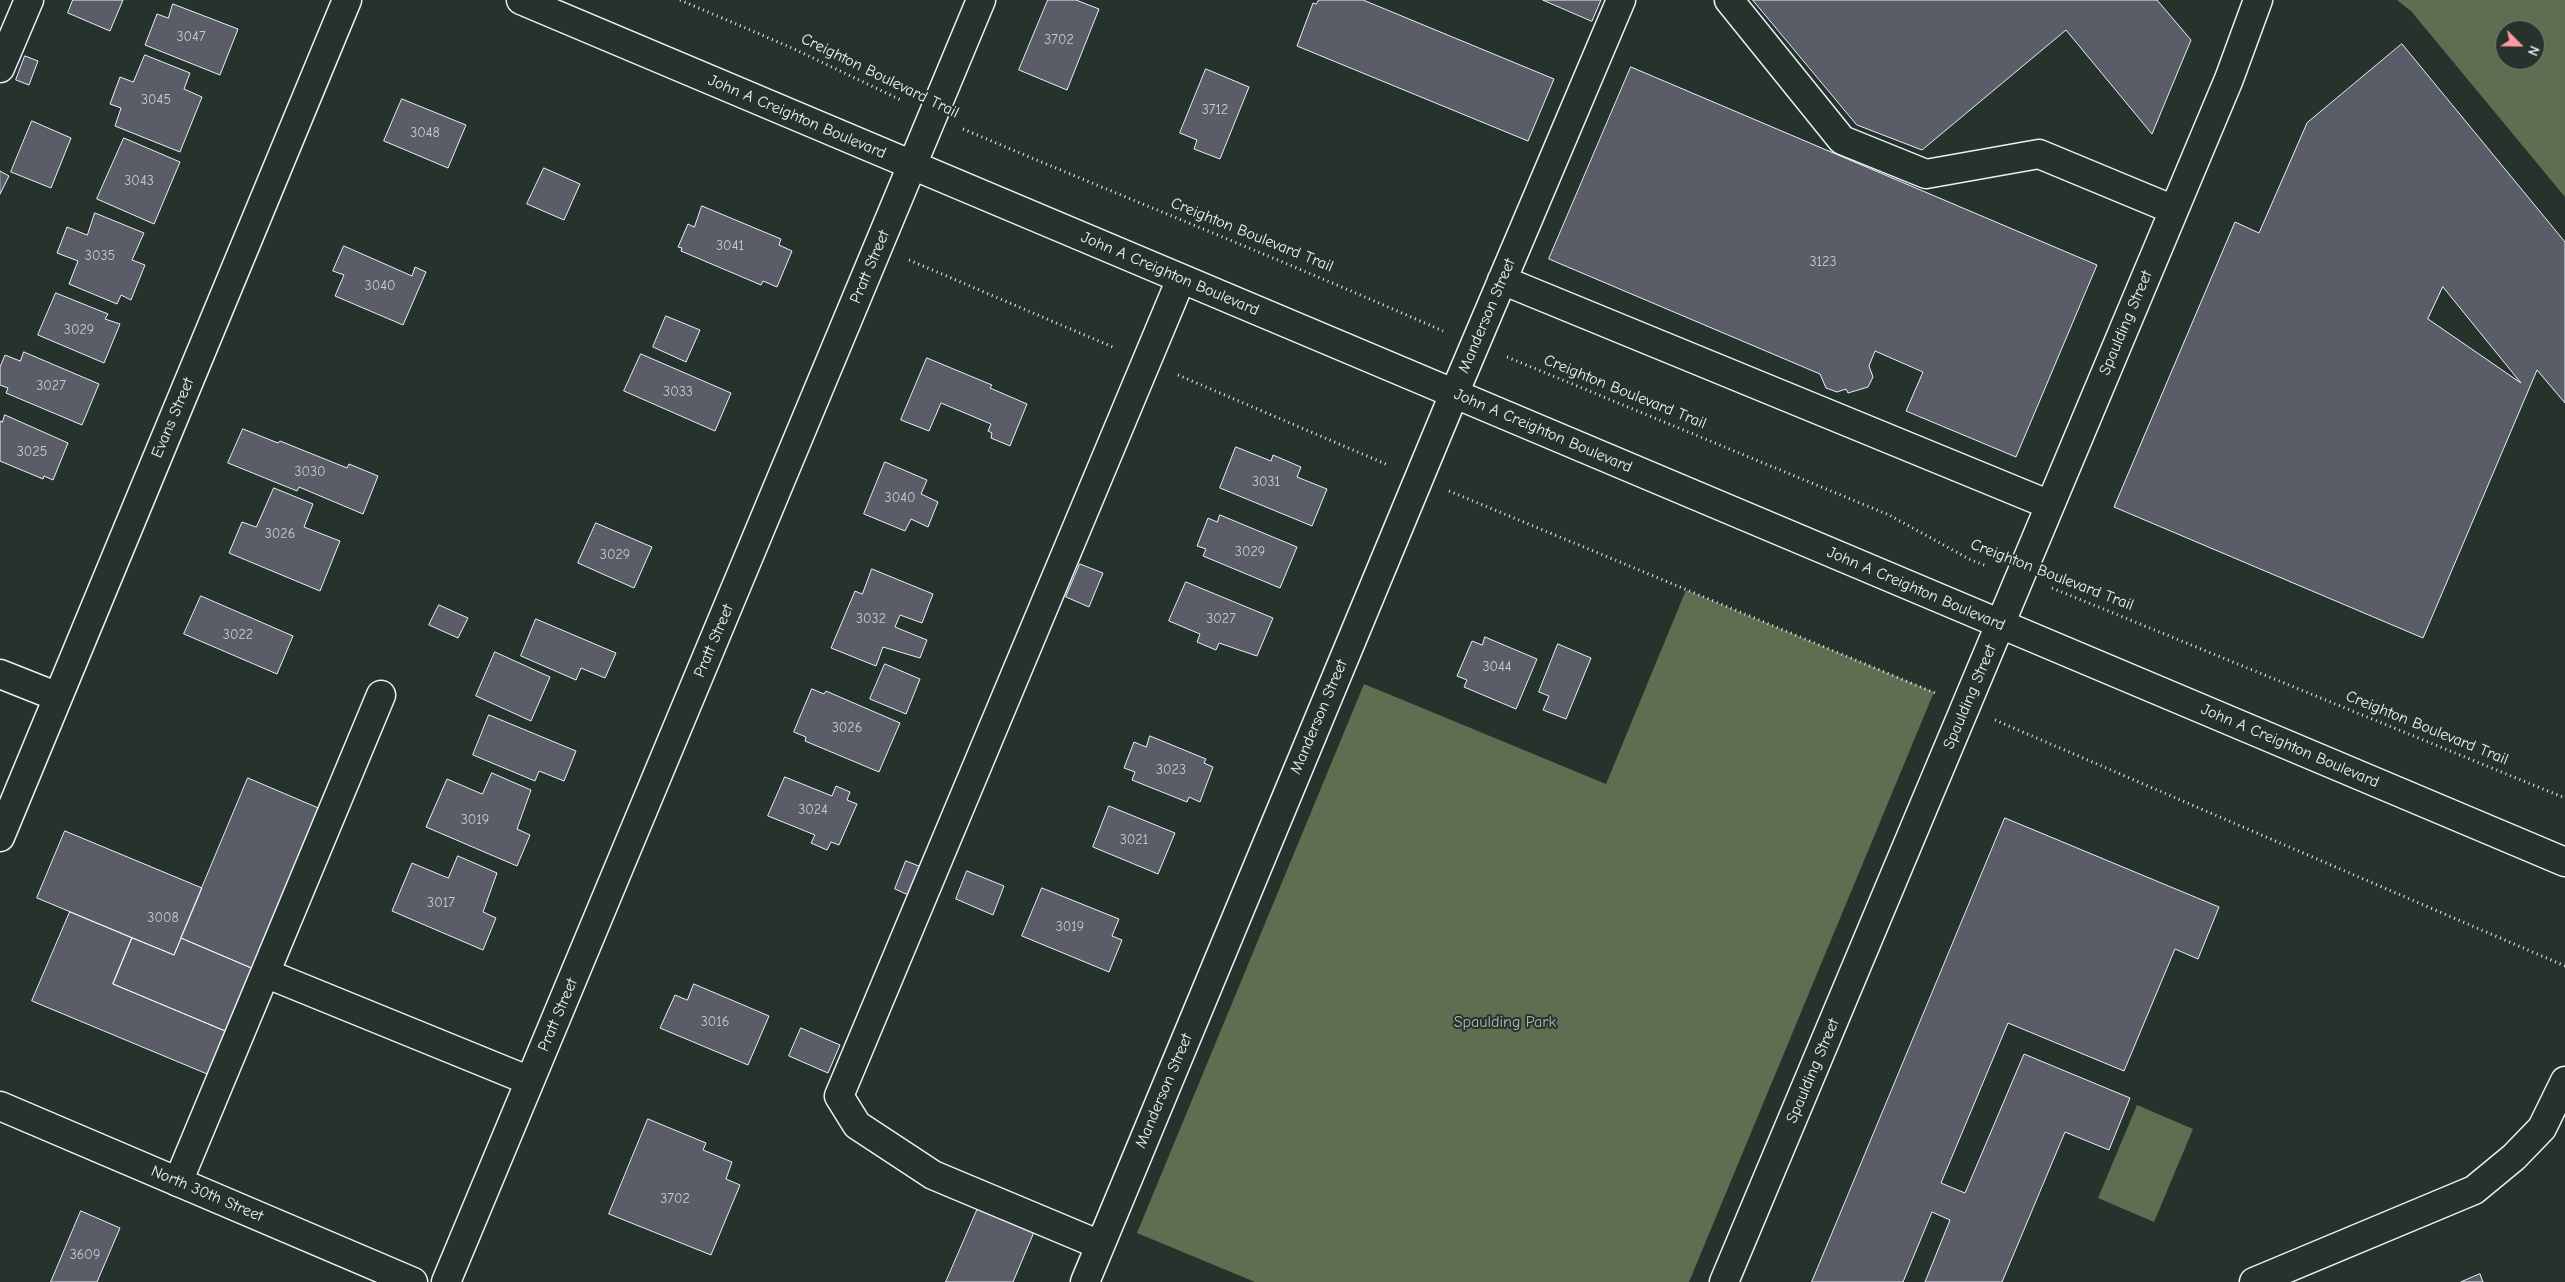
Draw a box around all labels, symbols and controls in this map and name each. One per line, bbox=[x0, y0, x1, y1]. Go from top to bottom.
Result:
north arrow bbox=[2495, 20, 2545, 70]
house number: 3047 bbox=[176, 29, 206, 45]
street label: Creighton Boulevard Trail bbox=[798, 29, 962, 123]
house number: 3702 bbox=[1044, 32, 1074, 48]
text: N bbox=[2524, 43, 2543, 58]
street label: John A Creighton Boulevard bbox=[705, 71, 889, 163]
house number: 3045 bbox=[141, 92, 171, 108]
house number: 3712 bbox=[1202, 102, 1228, 118]
house number: 3048 bbox=[410, 125, 440, 141]
house number: 3043 bbox=[124, 173, 154, 189]
street label: Creighton Boulevard Trail bbox=[1168, 194, 1336, 276]
street label: Pratt Street bbox=[846, 227, 894, 307]
street label: John A Creighton Boulevard bbox=[1078, 228, 1262, 320]
house number: 3041 bbox=[716, 238, 744, 254]
house number: 3035 bbox=[85, 248, 115, 264]
house number: 3123 bbox=[1809, 254, 1837, 270]
street label: Manderson Street bbox=[1454, 256, 1520, 376]
street label: Spaulding Street bbox=[2095, 268, 2157, 378]
house number: 3040 bbox=[365, 278, 395, 294]
house number: 3029 bbox=[64, 322, 94, 338]
street label: Creighton Boulevard Trail bbox=[1541, 351, 1709, 433]
street label: Evans Street bbox=[148, 375, 198, 461]
house number: 3027 bbox=[36, 378, 66, 394]
house number: 3033 bbox=[663, 384, 693, 400]
street label: John A Creighton Boulevard bbox=[1451, 385, 1635, 477]
house number: 3025 bbox=[17, 444, 47, 460]
house number: 3030 bbox=[294, 464, 326, 480]
house number: 3031 bbox=[1252, 474, 1280, 490]
house number: 3040 bbox=[885, 490, 915, 506]
house number: 3026 bbox=[265, 526, 295, 542]
street label: Creighton Boulevard Trail bbox=[1968, 535, 2136, 615]
street label: John A Creighton Boulevard bbox=[1824, 543, 2008, 635]
house number: 3029 bbox=[1235, 544, 1265, 560]
house number: 3029 bbox=[600, 547, 630, 563]
street label: Pratt Street bbox=[690, 601, 738, 681]
house number: 3032 bbox=[856, 611, 886, 627]
house number: 3027 bbox=[1206, 611, 1236, 627]
house number: 3022 bbox=[223, 627, 253, 643]
street label: Spaulding Street bbox=[1939, 642, 2001, 752]
street label: Manderson Street bbox=[1286, 657, 1352, 777]
house number: 3044 bbox=[1482, 659, 1512, 675]
street label: Creighton Boulevard Trail bbox=[2343, 687, 2511, 769]
street label: John A Creighton Boulevard bbox=[2198, 700, 2382, 792]
house number: 3026 bbox=[832, 720, 862, 736]
house number: 3023 bbox=[1156, 762, 1186, 778]
house number: 3024 bbox=[798, 802, 828, 818]
house number: 3019 bbox=[461, 812, 489, 828]
house number: 3021 bbox=[1120, 832, 1148, 848]
house number: 3017 bbox=[427, 895, 455, 911]
house number: 3008 bbox=[147, 910, 179, 926]
house number: 3019 bbox=[1056, 919, 1084, 935]
street label: Pratt Street bbox=[534, 975, 582, 1055]
park label: Spaulding Park bbox=[1454, 1012, 1556, 1032]
house number: 3016 bbox=[701, 1014, 729, 1030]
street label: Spaulding Street bbox=[1782, 1016, 1844, 1126]
street label: Manderson Street bbox=[1131, 1031, 1197, 1151]
street label: North 30th Street bbox=[148, 1162, 266, 1226]
house number: 3702 bbox=[660, 1191, 690, 1207]
house number: 3609 bbox=[70, 1247, 100, 1263]

